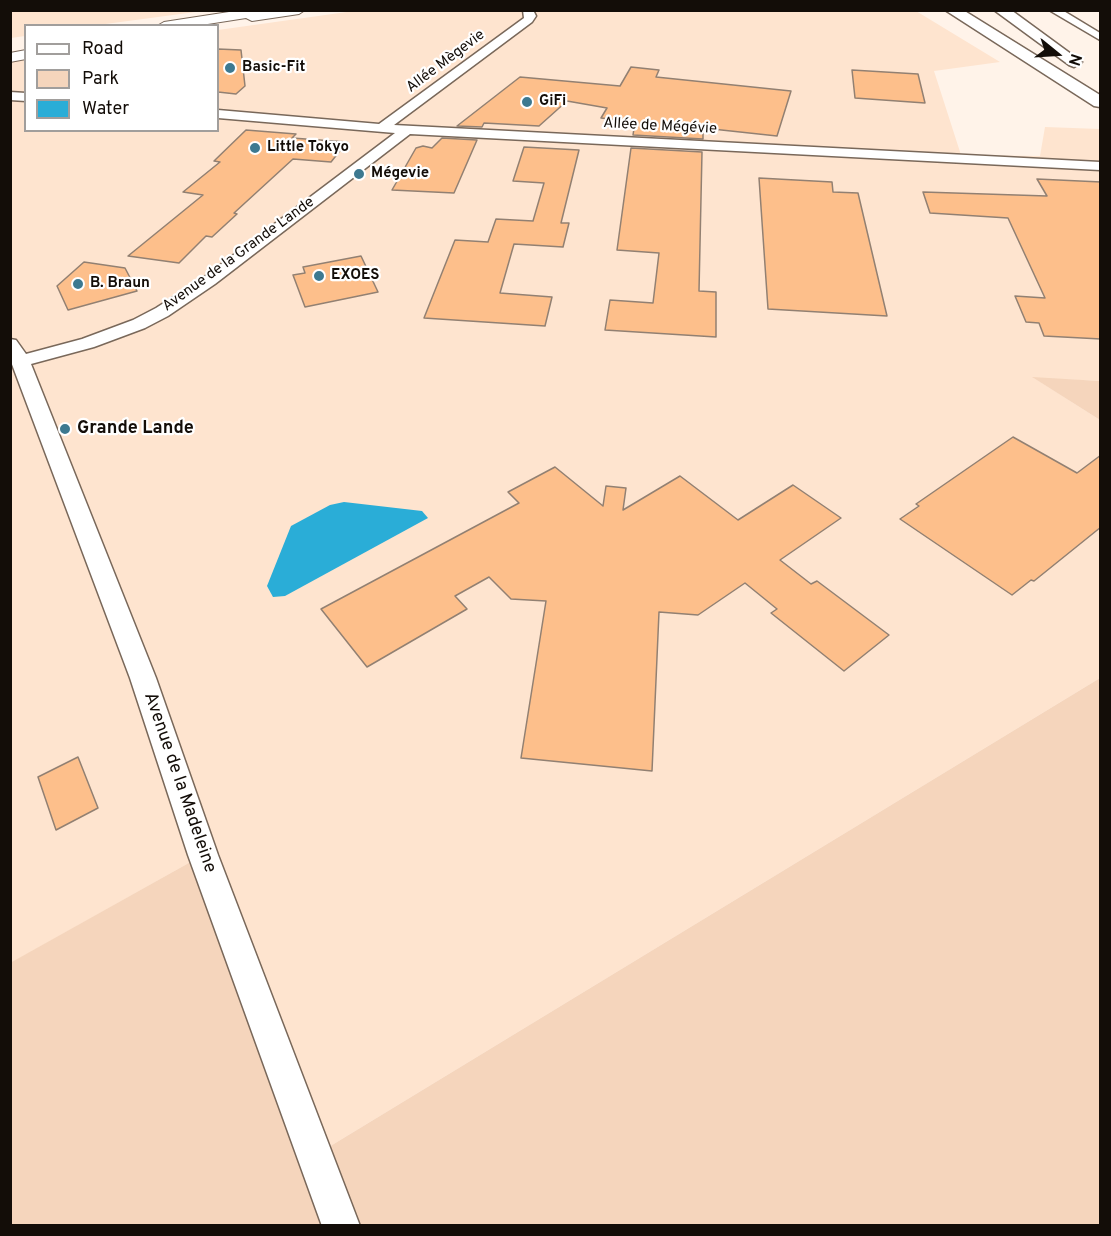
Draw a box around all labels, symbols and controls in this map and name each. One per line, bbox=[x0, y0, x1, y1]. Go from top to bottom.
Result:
legend bbox=[24, 24, 219, 132]
north arrow bbox=[1027, 24, 1087, 84]
street label: Allée Mègevie bbox=[403, 27, 489, 97]
text: Road bbox=[82, 38, 124, 61]
text: N bbox=[1063, 51, 1085, 68]
place label: Basic-Fit bbox=[242, 59, 305, 77]
marker: Basic-Fit bbox=[223, 61, 237, 75]
text: Park bbox=[82, 68, 119, 91]
place label: GiFi bbox=[539, 93, 566, 111]
marker: GiFi bbox=[520, 95, 534, 109]
text: Water bbox=[82, 98, 129, 121]
street label: Allée de Mégévie bbox=[603, 115, 717, 139]
place label: Little Tokyo bbox=[267, 139, 349, 157]
marker: Little Tokyo bbox=[248, 141, 262, 155]
place label: Mégevie bbox=[371, 165, 429, 183]
marker: Mégevie bbox=[352, 167, 366, 181]
street label: Avenue de la Grande Lande bbox=[160, 194, 318, 316]
place label: EXOES bbox=[331, 267, 379, 285]
marker: EXOES bbox=[312, 269, 326, 283]
place label: B. Braun bbox=[90, 275, 150, 293]
marker: B. Braun bbox=[71, 277, 85, 291]
place label: Grande Lande bbox=[77, 418, 194, 440]
marker: Grande Lande bbox=[58, 422, 72, 436]
street label: Avenue de la Madeleine bbox=[138, 690, 220, 876]

